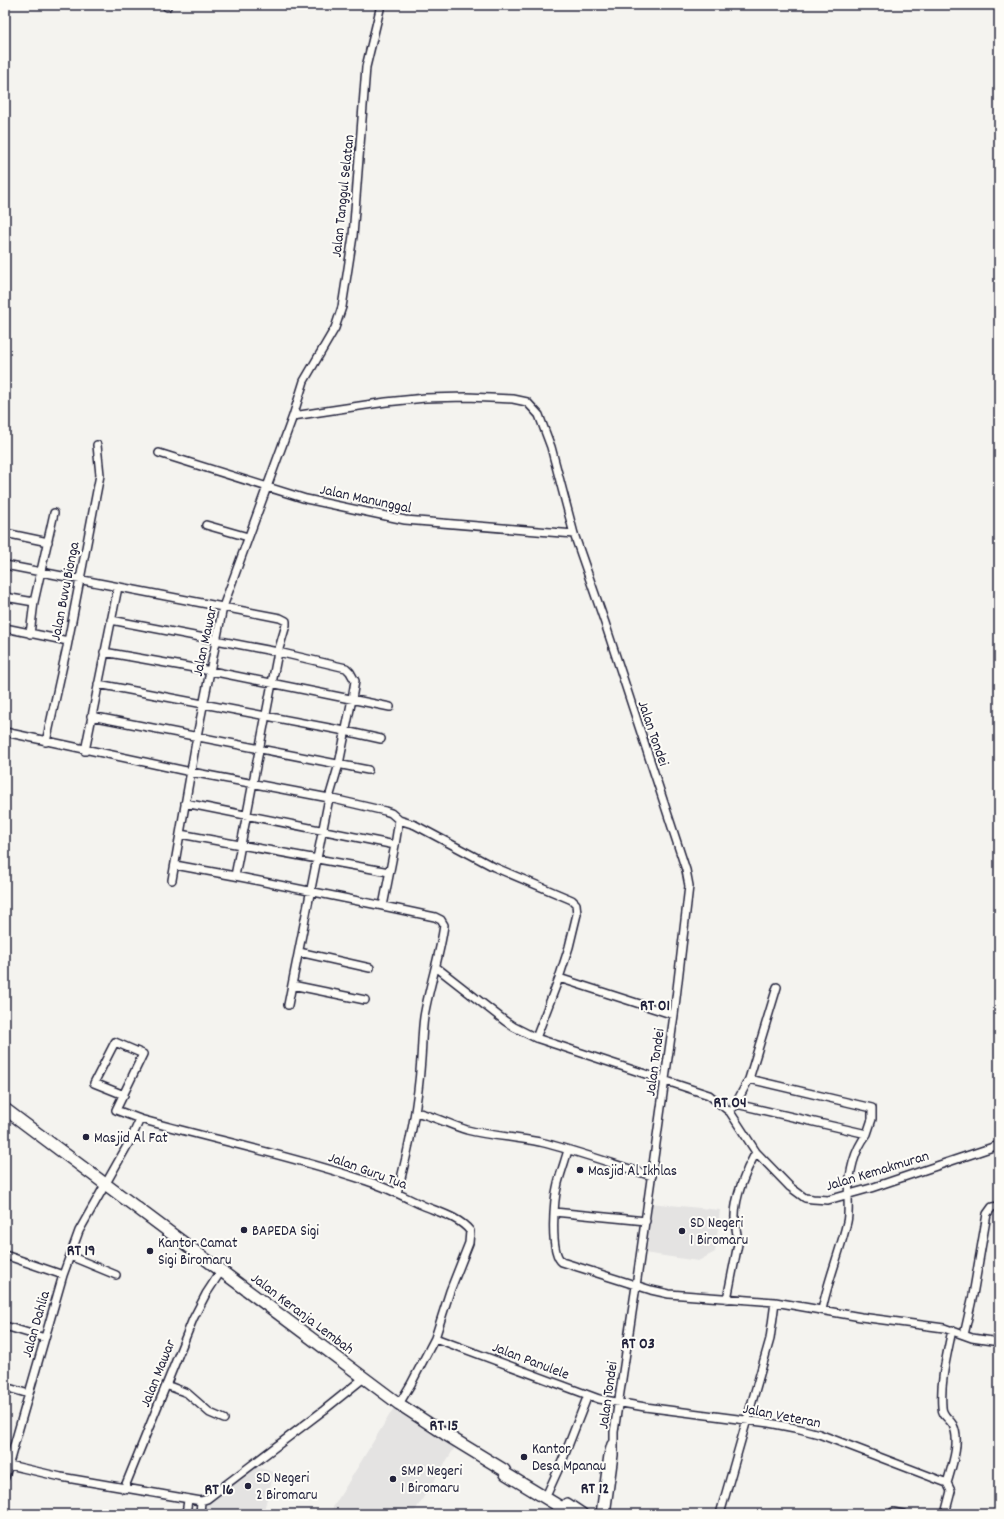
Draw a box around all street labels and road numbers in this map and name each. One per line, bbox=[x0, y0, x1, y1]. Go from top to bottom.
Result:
street label: Jalan Tanggul Selatan bbox=[327, 134, 361, 259]
street label: Jalan Manunggal bbox=[318, 479, 414, 521]
street label: Jalan Buvu Bionga bbox=[46, 539, 87, 643]
street label: Jalan Mawar bbox=[188, 604, 224, 679]
street label: Jalan Tondei bbox=[631, 698, 674, 770]
street label: Jalan Tondei bbox=[640, 1027, 672, 1098]
street label: Jalan Kemakmuran bbox=[823, 1146, 932, 1198]
street label: Jalan Guru Tua bbox=[325, 1147, 411, 1197]
street label: Jalan Keranja Lembah bbox=[246, 1268, 358, 1361]
street label: Jalan Dahlia bbox=[17, 1288, 57, 1360]
street label: Jalan Mawar bbox=[135, 1336, 183, 1411]
street label: Jalan Panulele bbox=[489, 1337, 572, 1387]
street label: Jalan Tondei bbox=[593, 1360, 625, 1431]
street label: Jalan Veteran bbox=[741, 1399, 823, 1435]

